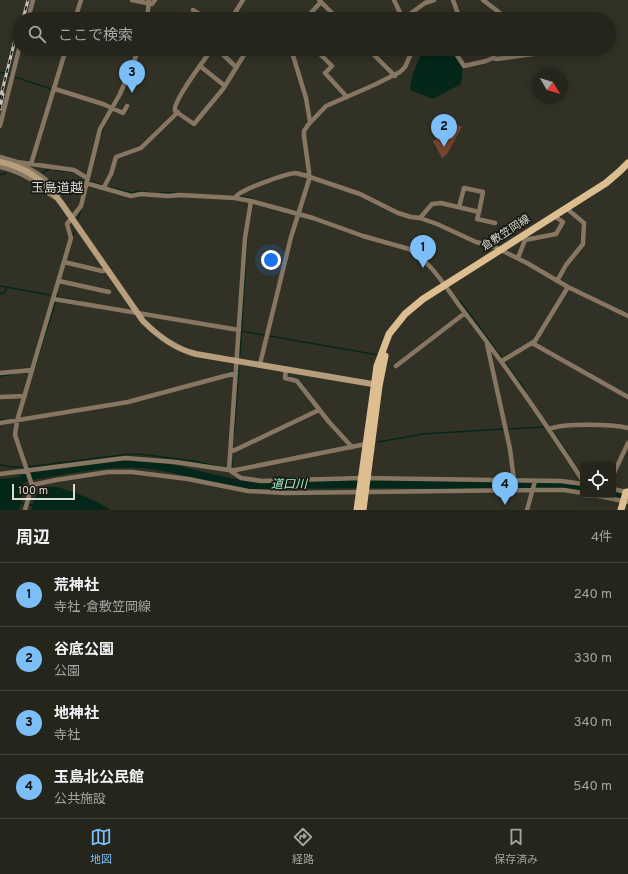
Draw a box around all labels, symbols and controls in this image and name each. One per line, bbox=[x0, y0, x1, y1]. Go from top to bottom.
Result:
search box bbox=[12, 12, 616, 56]
icon: search bbox=[26, 23, 48, 45]
text: ここで検索 bbox=[58, 27, 133, 46]
pin: 3 bbox=[119, 60, 145, 93]
north arrow bbox=[532, 68, 568, 104]
pin: 2 bbox=[431, 114, 457, 147]
district label: 玉島道越 bbox=[31, 181, 83, 197]
street label: 倉敷笠岡線 bbox=[479, 212, 533, 254]
pin: 1 bbox=[410, 235, 436, 268]
your location bbox=[261, 250, 281, 270]
map controls bbox=[580, 462, 616, 498]
button: locate bbox=[580, 462, 616, 498]
pin: 4 bbox=[492, 472, 518, 505]
water label: 道口川 bbox=[271, 477, 309, 493]
scale bar bbox=[12, 482, 75, 501]
text: 100 m bbox=[18, 484, 48, 498]
text: 周辺 bbox=[16, 528, 50, 550]
text: 4件 bbox=[591, 530, 612, 546]
text: 荒神社 bbox=[54, 577, 99, 596]
text: 1 bbox=[26, 587, 32, 603]
text: 240 m bbox=[574, 587, 612, 603]
text: 寺社 · 倉敷笠岡線 bbox=[54, 600, 151, 616]
text: 谷底公園 bbox=[54, 641, 114, 660]
text: 2 bbox=[25, 651, 33, 667]
text: 330 m bbox=[574, 651, 612, 667]
text: 公園 bbox=[54, 664, 80, 680]
text: 地神社 bbox=[54, 705, 99, 724]
text: 3 bbox=[25, 715, 33, 731]
text: 340 m bbox=[574, 715, 612, 731]
text: 寺社 bbox=[54, 728, 80, 744]
text: 玉島北公民館 bbox=[54, 769, 144, 788]
text: 4 bbox=[25, 779, 33, 795]
text: 540 m bbox=[573, 779, 612, 795]
text: 公共施設 bbox=[54, 792, 106, 808]
tab: 地図 bbox=[90, 826, 112, 867]
tab: 経路 bbox=[292, 826, 314, 867]
tab: 保存済み bbox=[494, 826, 538, 867]

